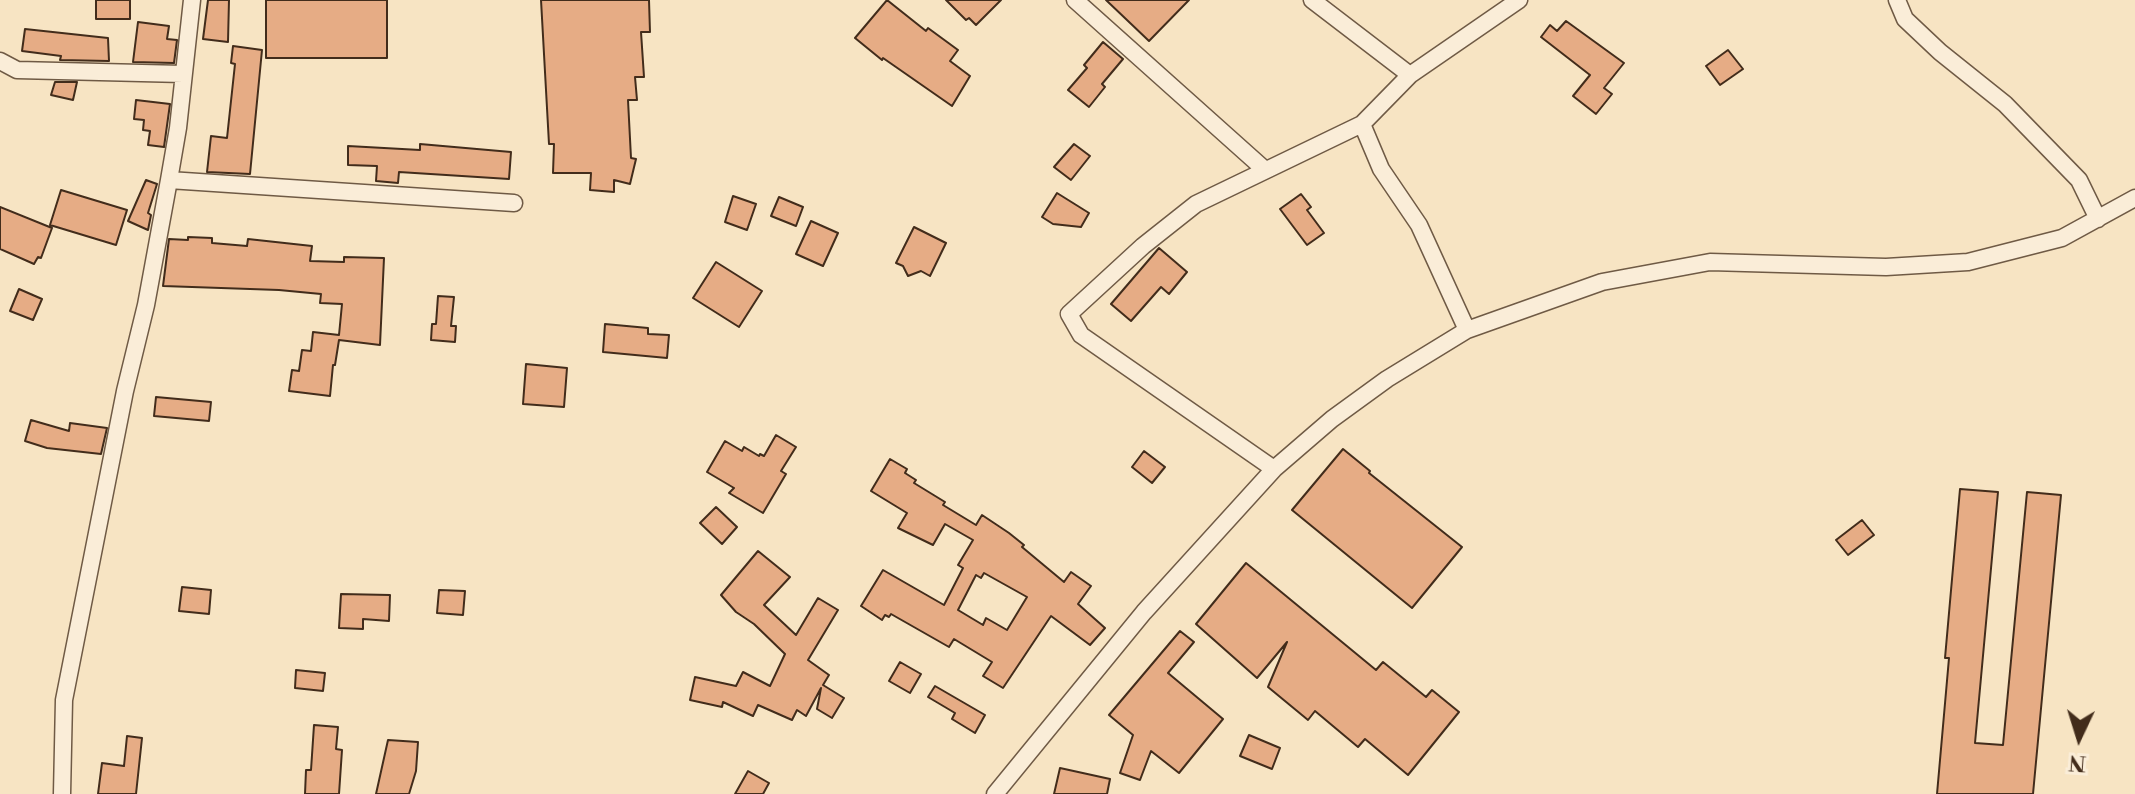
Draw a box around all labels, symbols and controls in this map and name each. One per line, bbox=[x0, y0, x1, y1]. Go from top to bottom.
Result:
north arrow bbox=[2039, 698, 2119, 778]
text: N bbox=[2068, 748, 2087, 777]

